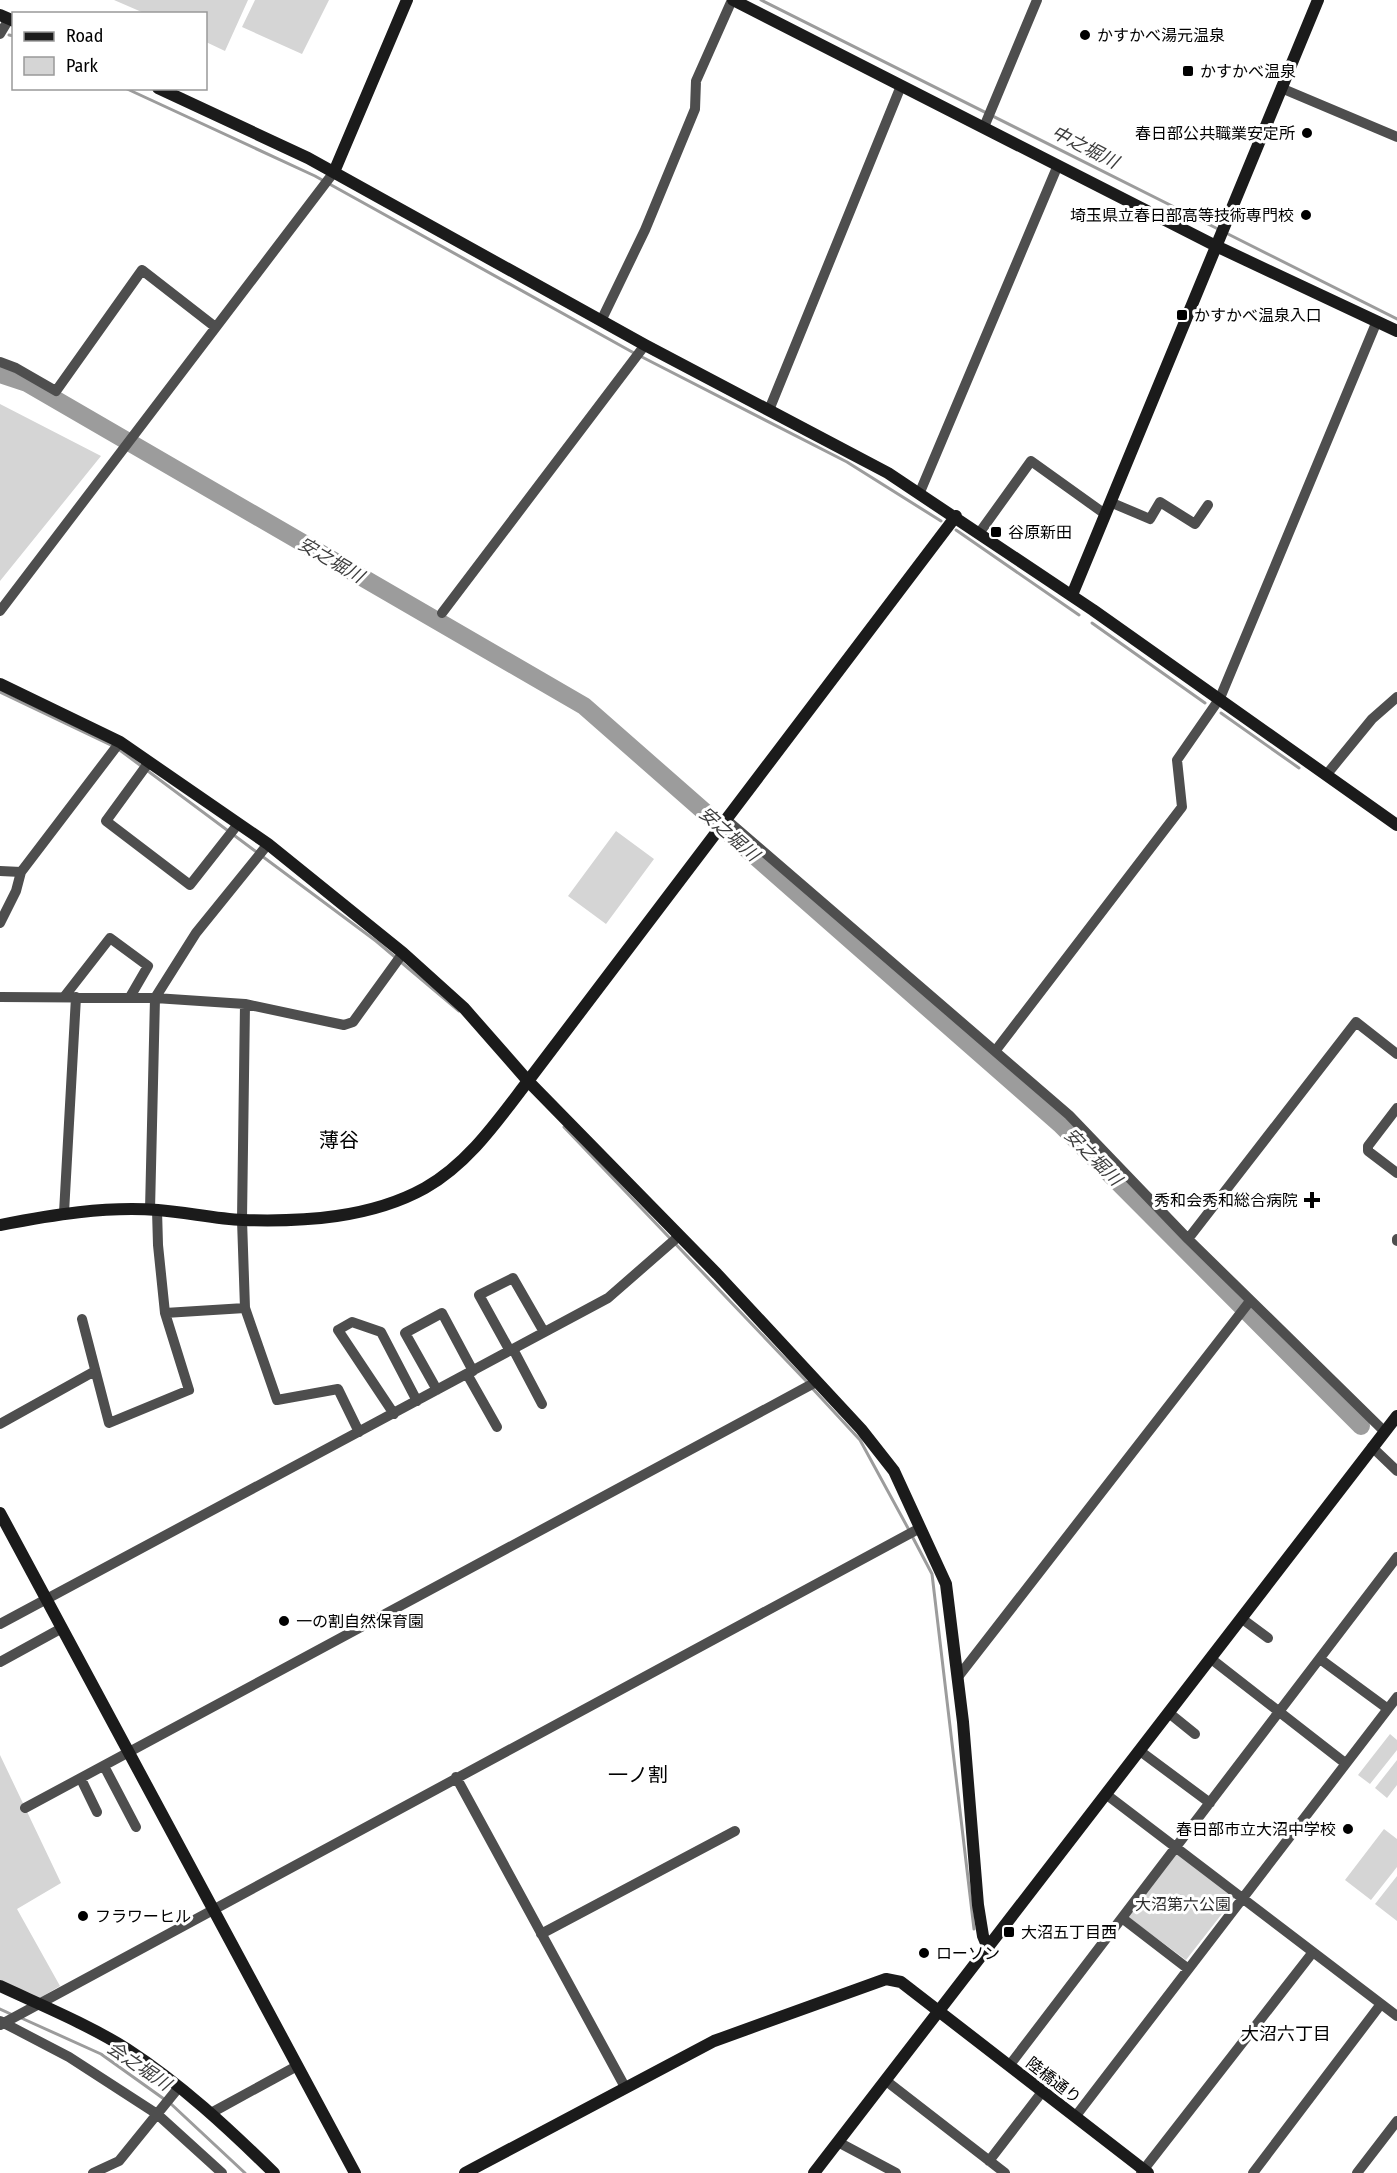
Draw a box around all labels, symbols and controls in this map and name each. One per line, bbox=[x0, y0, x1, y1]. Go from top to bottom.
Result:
legend bbox=[12, 12, 207, 90]
text: Road bbox=[66, 25, 103, 47]
place label: かすかべ湯元温泉 bbox=[1097, 26, 1225, 45]
marker: かすかべ湯元温泉 bbox=[1078, 28, 1092, 42]
text: Park bbox=[66, 55, 99, 77]
place label: かすかべ温泉 bbox=[1200, 62, 1296, 81]
marker: かすかべ温泉 bbox=[1181, 64, 1195, 78]
water label: 中之堀川 bbox=[1048, 121, 1124, 174]
place label: 春日部公共職業安定所 bbox=[1135, 124, 1295, 143]
marker: 春日部公共職業安定所 bbox=[1300, 126, 1314, 140]
place label: 埼玉県立春日部高等技術専門校 bbox=[1070, 206, 1294, 225]
marker: 埼玉県立春日部高等技術専門校 bbox=[1299, 208, 1313, 222]
place label: かすかべ温泉入口 bbox=[1194, 306, 1322, 325]
marker: かすかべ温泉入口 bbox=[1175, 308, 1189, 322]
place label: 谷原新田 bbox=[1008, 523, 1072, 542]
marker: 谷原新田 bbox=[989, 525, 1003, 539]
water label: 安之堀川 bbox=[294, 532, 369, 589]
water label: 安之堀川 bbox=[695, 802, 765, 867]
water label: 安之堀川 bbox=[1060, 1124, 1128, 1192]
district label: 薄谷 bbox=[319, 1128, 359, 1152]
place label: 秀和会秀和総合病院 bbox=[1154, 1191, 1298, 1210]
marker: 秀和会秀和総合病院 bbox=[1303, 1191, 1321, 1209]
place label: 一の割自然保育園 bbox=[296, 1612, 424, 1631]
marker: 一の割自然保育園 bbox=[277, 1614, 291, 1628]
district label: 一ノ割 bbox=[608, 1763, 668, 1787]
place label: 春日部市立大沼中学校 bbox=[1176, 1820, 1336, 1839]
marker: 春日部市立大沼中学校 bbox=[1341, 1822, 1355, 1836]
park label: 大沼第六公園 bbox=[1135, 1895, 1231, 1914]
place label: フラワーヒル bbox=[95, 1907, 191, 1926]
marker: フラワーヒル bbox=[76, 1909, 90, 1923]
place label: 大沼五丁目西 bbox=[1021, 1923, 1117, 1942]
marker: 大沼五丁目西 bbox=[1002, 1925, 1016, 1939]
place label: ローソン bbox=[936, 1944, 1000, 1963]
marker: ローソン bbox=[917, 1946, 931, 1960]
district label: 大沼六丁目 bbox=[1241, 2023, 1331, 2045]
water label: 会之堀川 bbox=[103, 2037, 177, 2096]
street label: 陸橋通り bbox=[1023, 2053, 1085, 2108]

